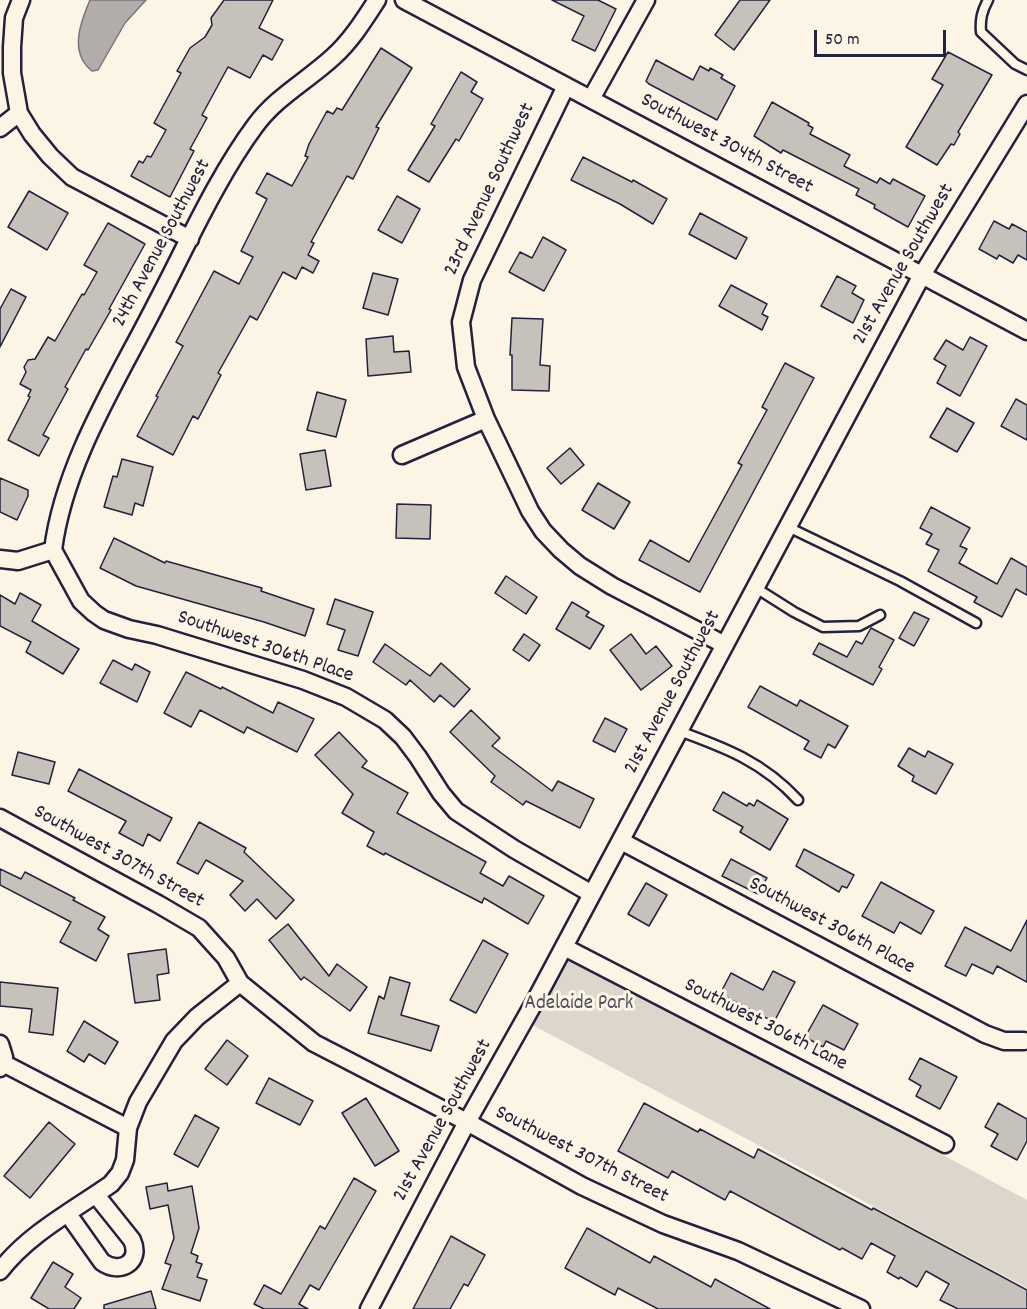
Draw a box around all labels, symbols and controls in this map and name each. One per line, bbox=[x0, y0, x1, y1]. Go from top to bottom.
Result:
scale bar bbox=[817, 18, 949, 56]
text: 50 m bbox=[825, 28, 860, 53]
street label: Southwest 304th Street bbox=[635, 89, 817, 201]
street label: 23rd Avenue Southwest bbox=[440, 100, 542, 280]
street label: 24th Avenue Southwest bbox=[108, 156, 218, 332]
street label: 21st Avenue Southwest bbox=[849, 180, 961, 350]
street label: Southwest 306th Place bbox=[174, 606, 356, 690]
street label: 21st Avenue Southwest bbox=[620, 607, 728, 779]
street label: Southwest 307th Street bbox=[28, 801, 208, 915]
street label: Southwest 306th Place bbox=[744, 873, 918, 981]
street label: Southwest 306th Lane bbox=[679, 974, 851, 1078]
park label: Adelaide Park bbox=[525, 992, 633, 1018]
street label: 21st Avenue Southwest bbox=[389, 1035, 499, 1207]
street label: Southwest 307th Street bbox=[490, 1101, 672, 1211]

